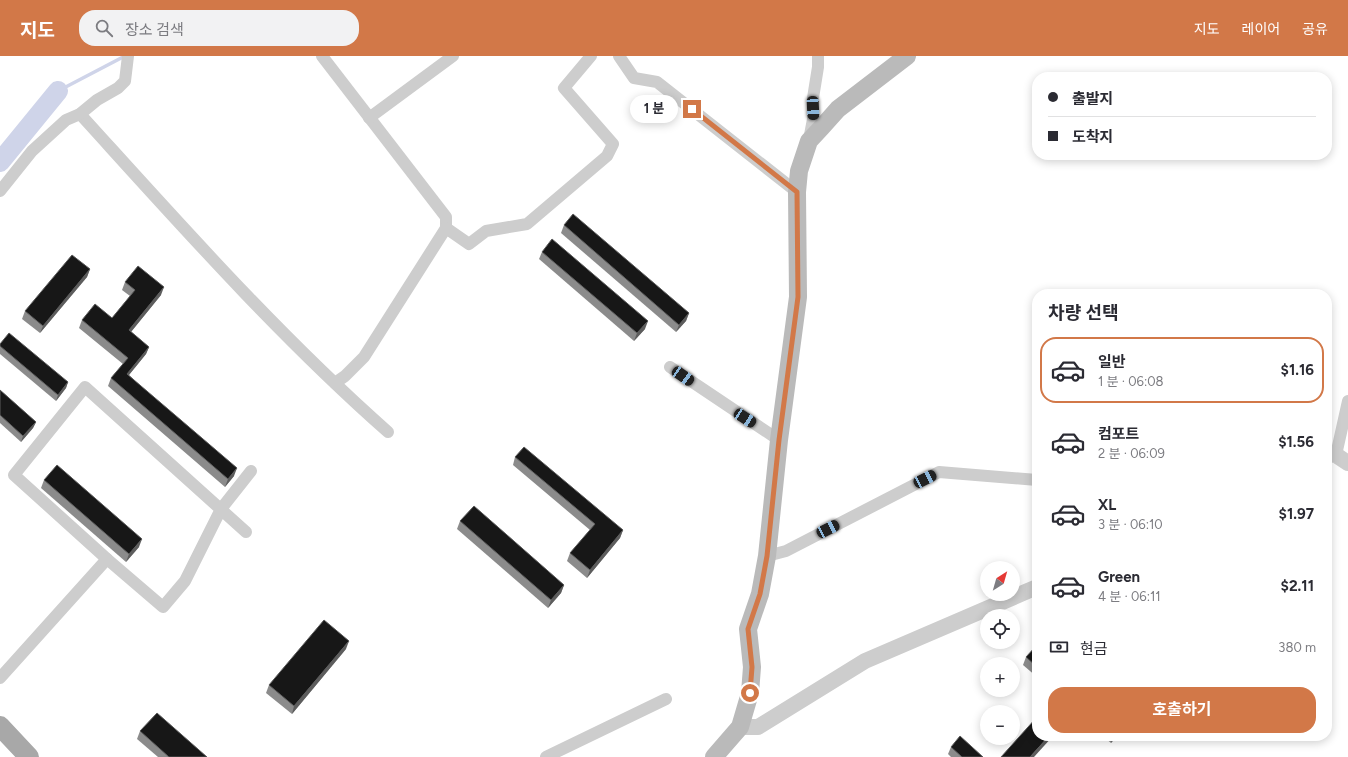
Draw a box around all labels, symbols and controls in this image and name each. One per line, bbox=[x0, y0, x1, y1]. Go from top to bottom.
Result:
search box bbox=[79, 10, 359, 46]
icon: search bbox=[93, 17, 115, 39]
text: 지도 bbox=[20, 19, 55, 42]
text: 장소 검색 bbox=[125, 21, 184, 39]
text: 지도 bbox=[1194, 21, 1220, 38]
text: 레이어 bbox=[1242, 21, 1280, 38]
text: 공유 bbox=[1302, 21, 1328, 38]
text: 출발지 bbox=[1072, 90, 1113, 108]
callout: 1 분 bbox=[630, 95, 678, 123]
car bbox=[806, 96, 820, 120]
route end bbox=[683, 100, 701, 118]
text: 1 분 bbox=[644, 101, 664, 116]
text: 도착지 bbox=[1072, 128, 1113, 146]
text: 차량 선택 bbox=[1048, 302, 1119, 324]
icon: car bbox=[1050, 352, 1086, 388]
text: 일반 bbox=[1098, 353, 1126, 371]
text: $1.16 bbox=[1281, 361, 1314, 379]
car bbox=[670, 364, 696, 388]
text: 1 분 · 06:08 bbox=[1098, 374, 1164, 389]
car bbox=[732, 406, 758, 430]
icon: car bbox=[1050, 424, 1086, 460]
text: 컴포트 bbox=[1098, 425, 1139, 443]
text: $1.56 bbox=[1278, 433, 1314, 451]
text: 2 분 · 06:09 bbox=[1098, 446, 1165, 461]
car bbox=[912, 468, 938, 490]
icon: car bbox=[1050, 496, 1086, 532]
text: XL bbox=[1098, 496, 1116, 514]
text: $1.97 bbox=[1279, 505, 1314, 523]
text: 3 분 · 06:10 bbox=[1098, 517, 1163, 532]
car bbox=[815, 518, 841, 540]
north arrow bbox=[980, 561, 1020, 601]
map controls bbox=[980, 561, 1020, 745]
icon: car bbox=[1050, 568, 1086, 604]
text: Green bbox=[1098, 568, 1140, 586]
text: $2.11 bbox=[1281, 577, 1314, 595]
text: 4 분 · 06:11 bbox=[1098, 589, 1161, 604]
button: locate bbox=[980, 609, 1020, 649]
icon: cash bbox=[1048, 636, 1070, 658]
text: 현금 bbox=[1080, 640, 1108, 658]
text: 380 m bbox=[1278, 640, 1316, 655]
button: + bbox=[980, 657, 1020, 697]
route start bbox=[741, 684, 759, 702]
button: 호출하기 bbox=[1048, 687, 1316, 733]
button: − bbox=[980, 705, 1020, 745]

